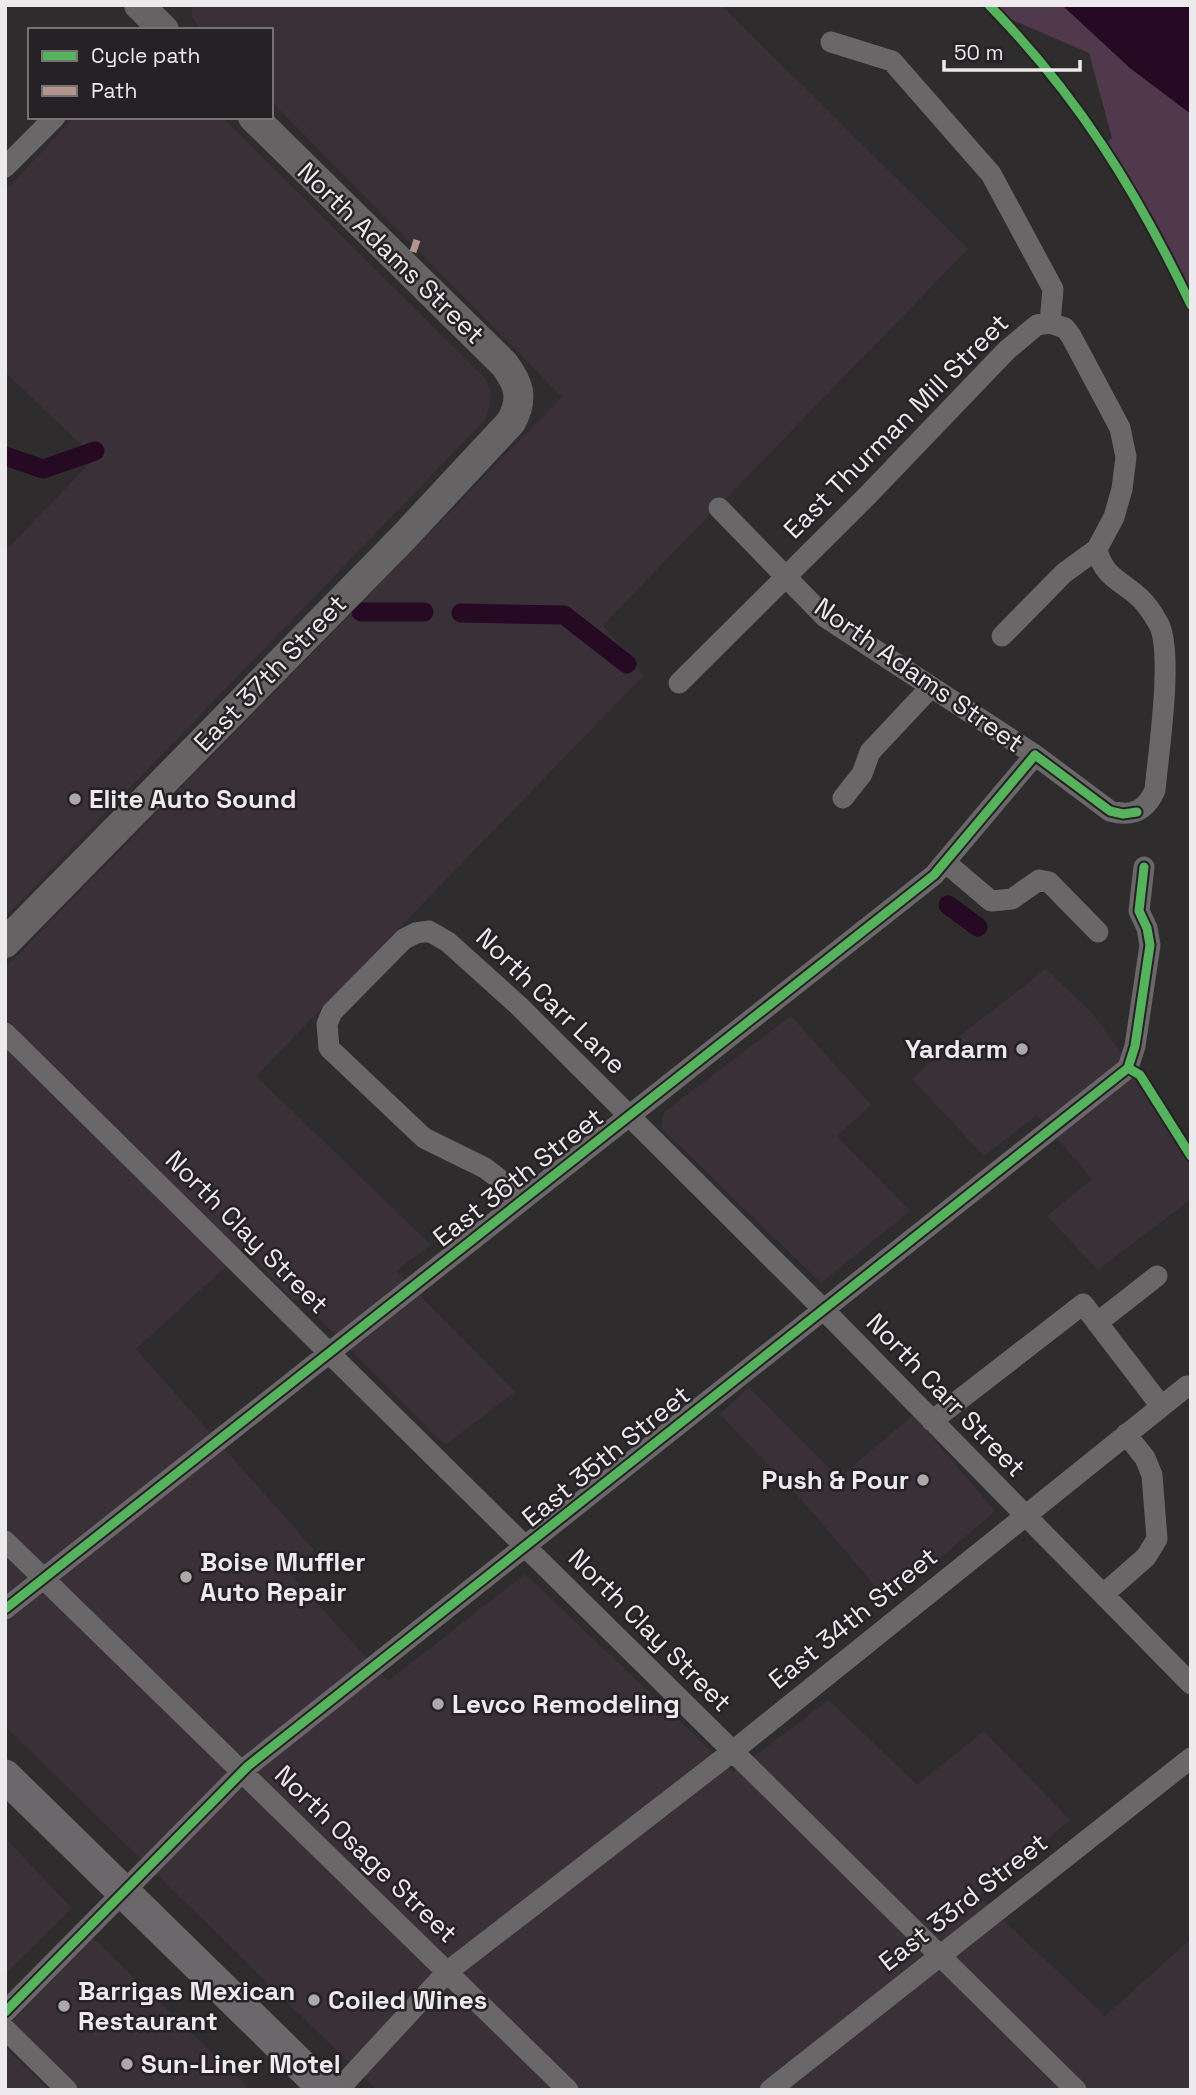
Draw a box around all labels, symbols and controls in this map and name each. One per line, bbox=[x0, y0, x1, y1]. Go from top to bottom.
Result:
legend bbox=[28, 28, 273, 119]
scale bar bbox=[944, 28, 1080, 72]
text: 50 m bbox=[954, 39, 1004, 66]
text: Cycle path bbox=[91, 42, 200, 69]
text: Path bbox=[91, 77, 137, 104]
street label: North Adams Street bbox=[290, 155, 492, 351]
street label: East Thurman Mill Street bbox=[776, 306, 1016, 546]
street label: East 37th Street bbox=[186, 587, 354, 759]
street label: North Adams Street bbox=[808, 590, 1030, 760]
place label: Elite Auto Sound bbox=[89, 782, 297, 816]
marker: Elite Auto Sound bbox=[67, 791, 83, 807]
street label: North Carr Lane bbox=[469, 921, 633, 1081]
place label: Yardarm bbox=[905, 1032, 1008, 1066]
marker: Yardarm bbox=[1014, 1041, 1030, 1057]
street label: East 36th Street bbox=[426, 1100, 610, 1254]
street label: North Clay Street bbox=[158, 1143, 336, 1321]
street label: North Carr Street bbox=[859, 1306, 1033, 1484]
street label: East 35th Street bbox=[515, 1378, 697, 1534]
place label: Push & Pour bbox=[761, 1463, 909, 1497]
marker: Push & Pour bbox=[915, 1472, 931, 1488]
street label: East 34th Street bbox=[762, 1539, 944, 1697]
street label: North Clay Street bbox=[561, 1541, 739, 1719]
place label: Boise Muffler Auto Repair bbox=[200, 1545, 366, 1609]
marker: Boise Muffler Auto Repair bbox=[178, 1569, 194, 1585]
place label: Levco Remodeling bbox=[452, 1687, 680, 1721]
marker: Levco Remodeling bbox=[430, 1696, 446, 1712]
street label: North Osage Street bbox=[267, 1758, 465, 1950]
street label: East 33rd Street bbox=[872, 1825, 1054, 1979]
place label: Barrigas Mexican Restaurant bbox=[78, 1974, 295, 2038]
place label: Coiled Wines bbox=[328, 1983, 487, 2017]
marker: Coiled Wines bbox=[306, 1992, 322, 2008]
marker: Barrigas Mexican Restaurant bbox=[56, 1998, 72, 2014]
place label: Sun-Liner Motel bbox=[141, 2047, 341, 2081]
marker: Sun-Liner Motel bbox=[119, 2056, 135, 2072]

